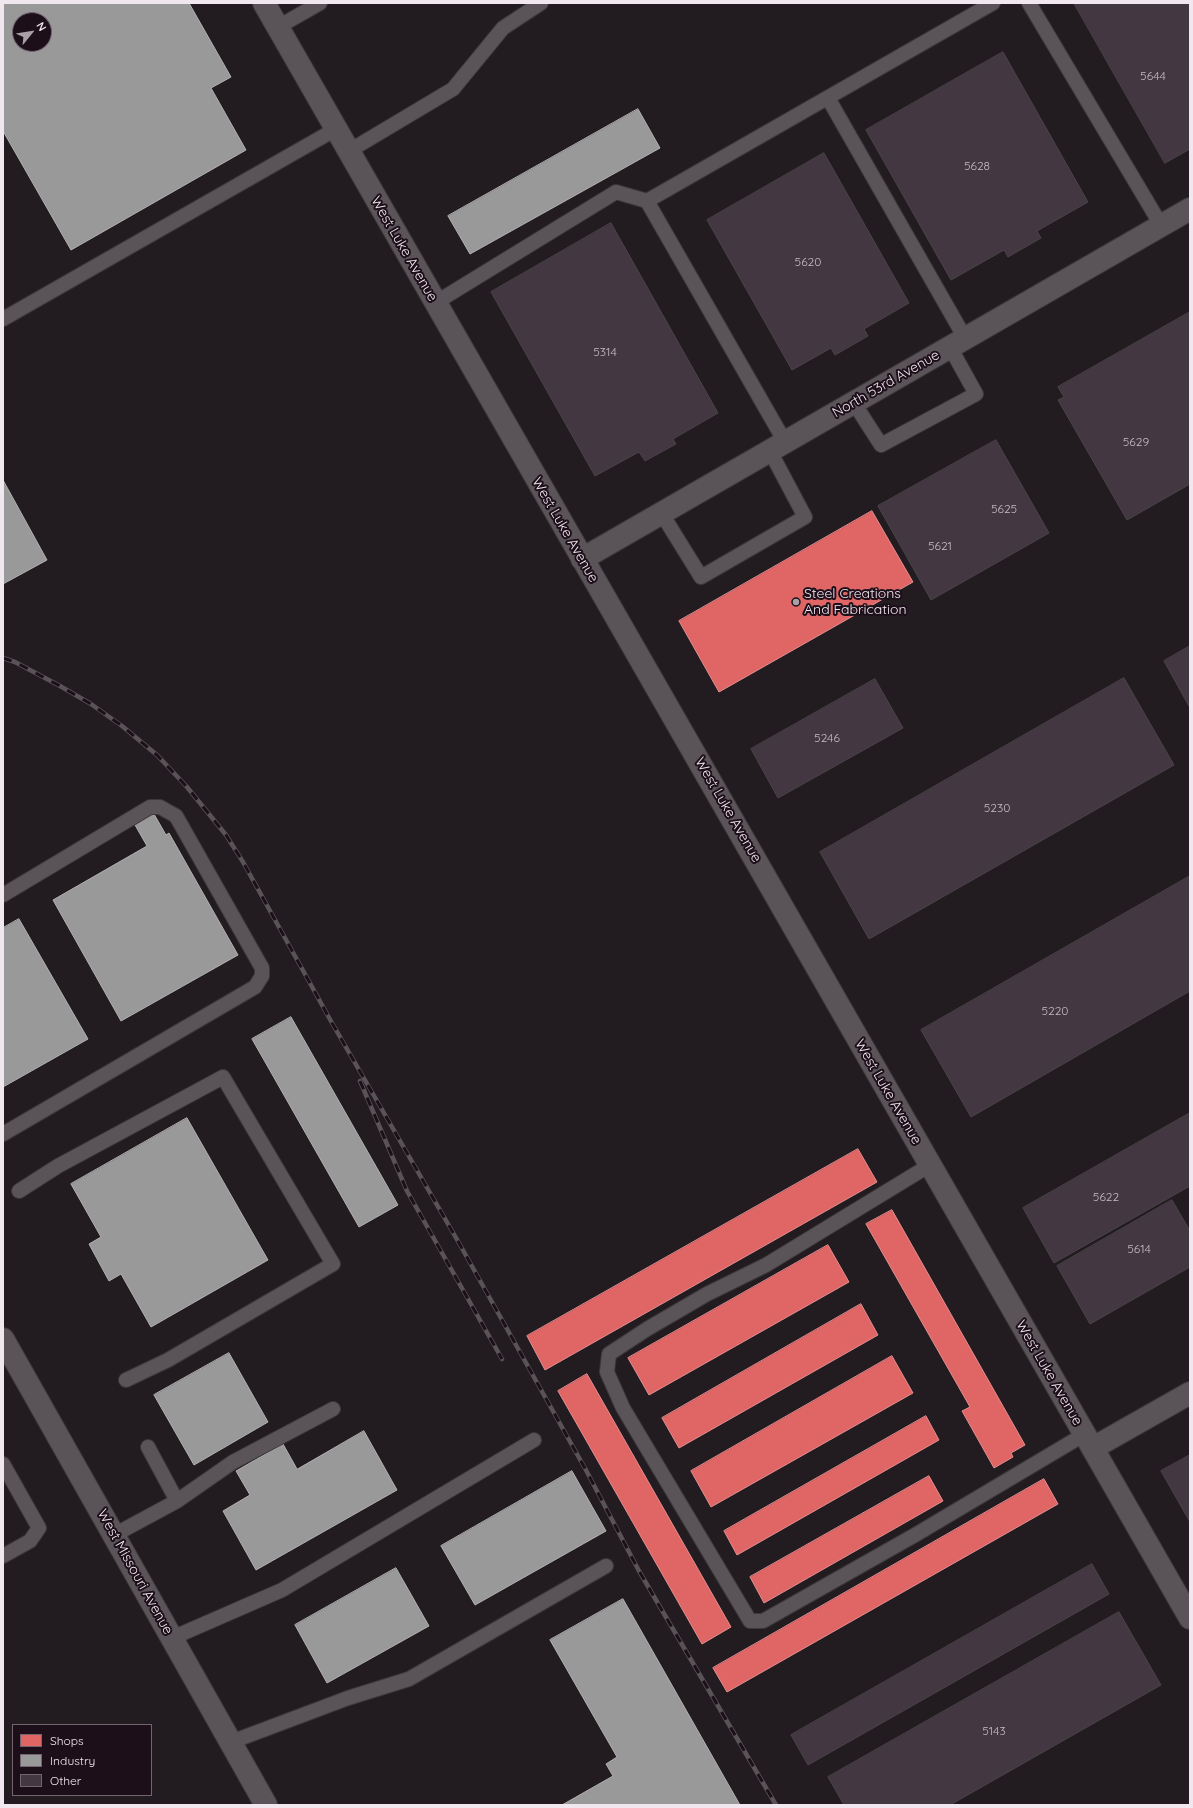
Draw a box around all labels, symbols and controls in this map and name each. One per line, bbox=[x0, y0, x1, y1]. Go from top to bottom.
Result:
north arrow bbox=[12, 12, 52, 52]
text: N bbox=[33, 19, 50, 34]
house number: 5644 bbox=[1140, 69, 1166, 83]
house number: 5628 bbox=[964, 159, 990, 173]
street label: West Luke Avenue bbox=[367, 193, 441, 305]
house number: 5620 bbox=[795, 255, 821, 269]
house number: 5314 bbox=[593, 345, 617, 359]
street label: North 53rd Avenue bbox=[829, 347, 943, 421]
house number: 5629 bbox=[1123, 435, 1149, 449]
street label: West Luke Avenue bbox=[528, 474, 602, 586]
house number: 5625 bbox=[991, 502, 1017, 516]
house number: 5621 bbox=[928, 539, 952, 553]
place label: Steel Creations And Fabrication bbox=[804, 586, 906, 618]
marker: Steel Creations And Fabrication bbox=[791, 597, 801, 607]
house number: 5246 bbox=[814, 731, 840, 745]
street label: West Luke Avenue bbox=[691, 754, 765, 866]
house number: 5230 bbox=[984, 801, 1010, 815]
house number: 5220 bbox=[1042, 1004, 1068, 1018]
street label: West Luke Avenue bbox=[851, 1036, 925, 1148]
house number: 5622 bbox=[1093, 1190, 1119, 1204]
house number: 5614 bbox=[1127, 1242, 1151, 1256]
street label: West Luke Avenue bbox=[1012, 1317, 1086, 1429]
street label: West Missouri Avenue bbox=[94, 1506, 176, 1638]
legend bbox=[12, 1724, 152, 1796]
house number: 5143 bbox=[982, 1724, 1006, 1738]
text: Shops bbox=[50, 1733, 84, 1748]
text: Industry bbox=[50, 1753, 95, 1768]
text: Other bbox=[50, 1773, 81, 1788]

